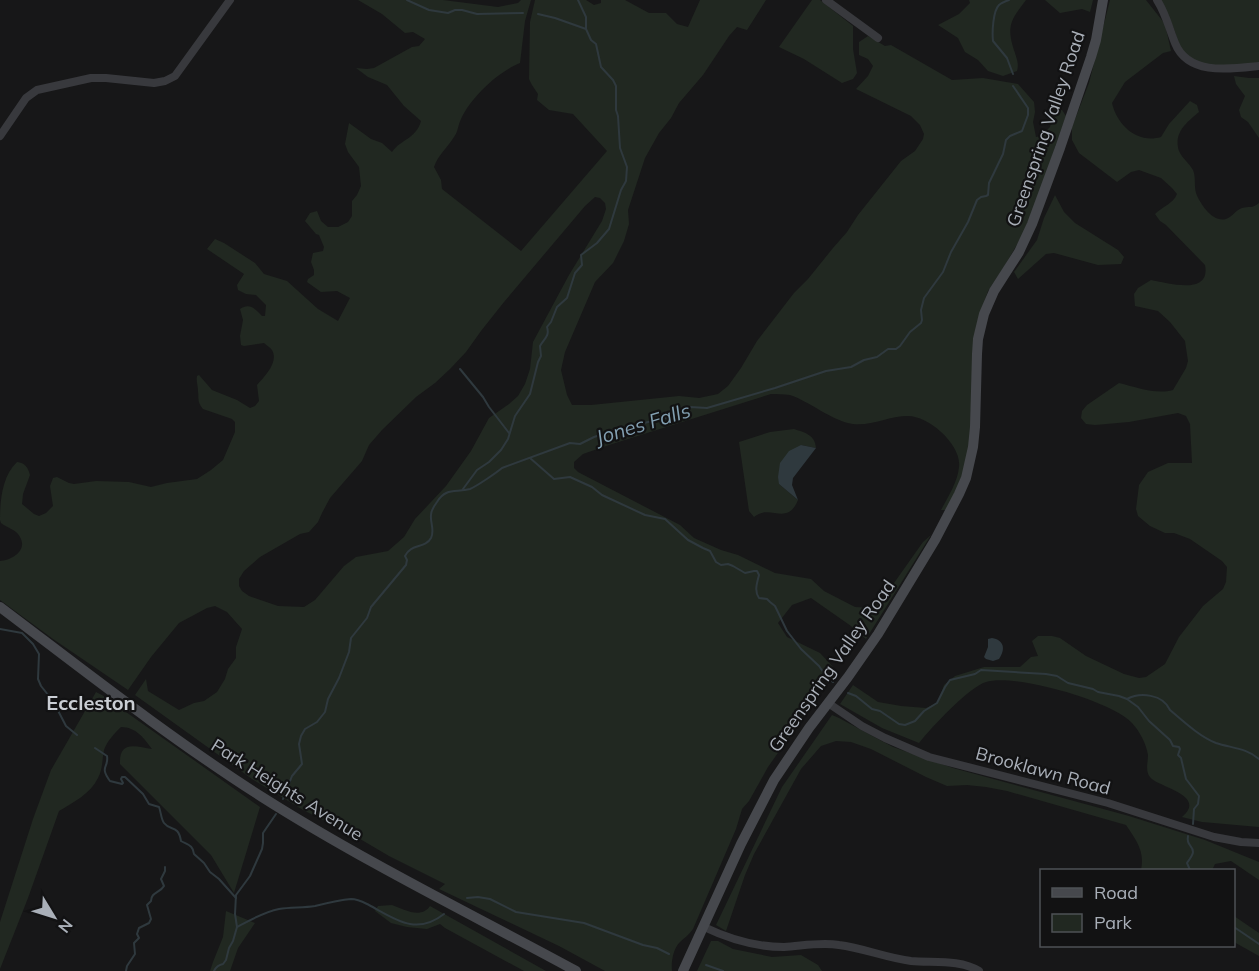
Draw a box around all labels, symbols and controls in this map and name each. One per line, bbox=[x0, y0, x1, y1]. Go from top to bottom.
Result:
street label: Greenspring Valley Road bbox=[1001, 28, 1090, 230]
water label: Jones Falls bbox=[590, 397, 693, 450]
street label: Greenspring Valley Road bbox=[763, 575, 900, 756]
district label: Eccleston bbox=[46, 690, 136, 715]
street label: Park Heights Avenue bbox=[207, 734, 367, 846]
street label: Brooklawn Road bbox=[973, 741, 1113, 800]
legend bbox=[1040, 869, 1235, 947]
text: Road bbox=[1094, 881, 1138, 904]
north arrow bbox=[24, 887, 84, 947]
text: Park bbox=[1094, 911, 1133, 934]
text: N bbox=[54, 915, 77, 937]

